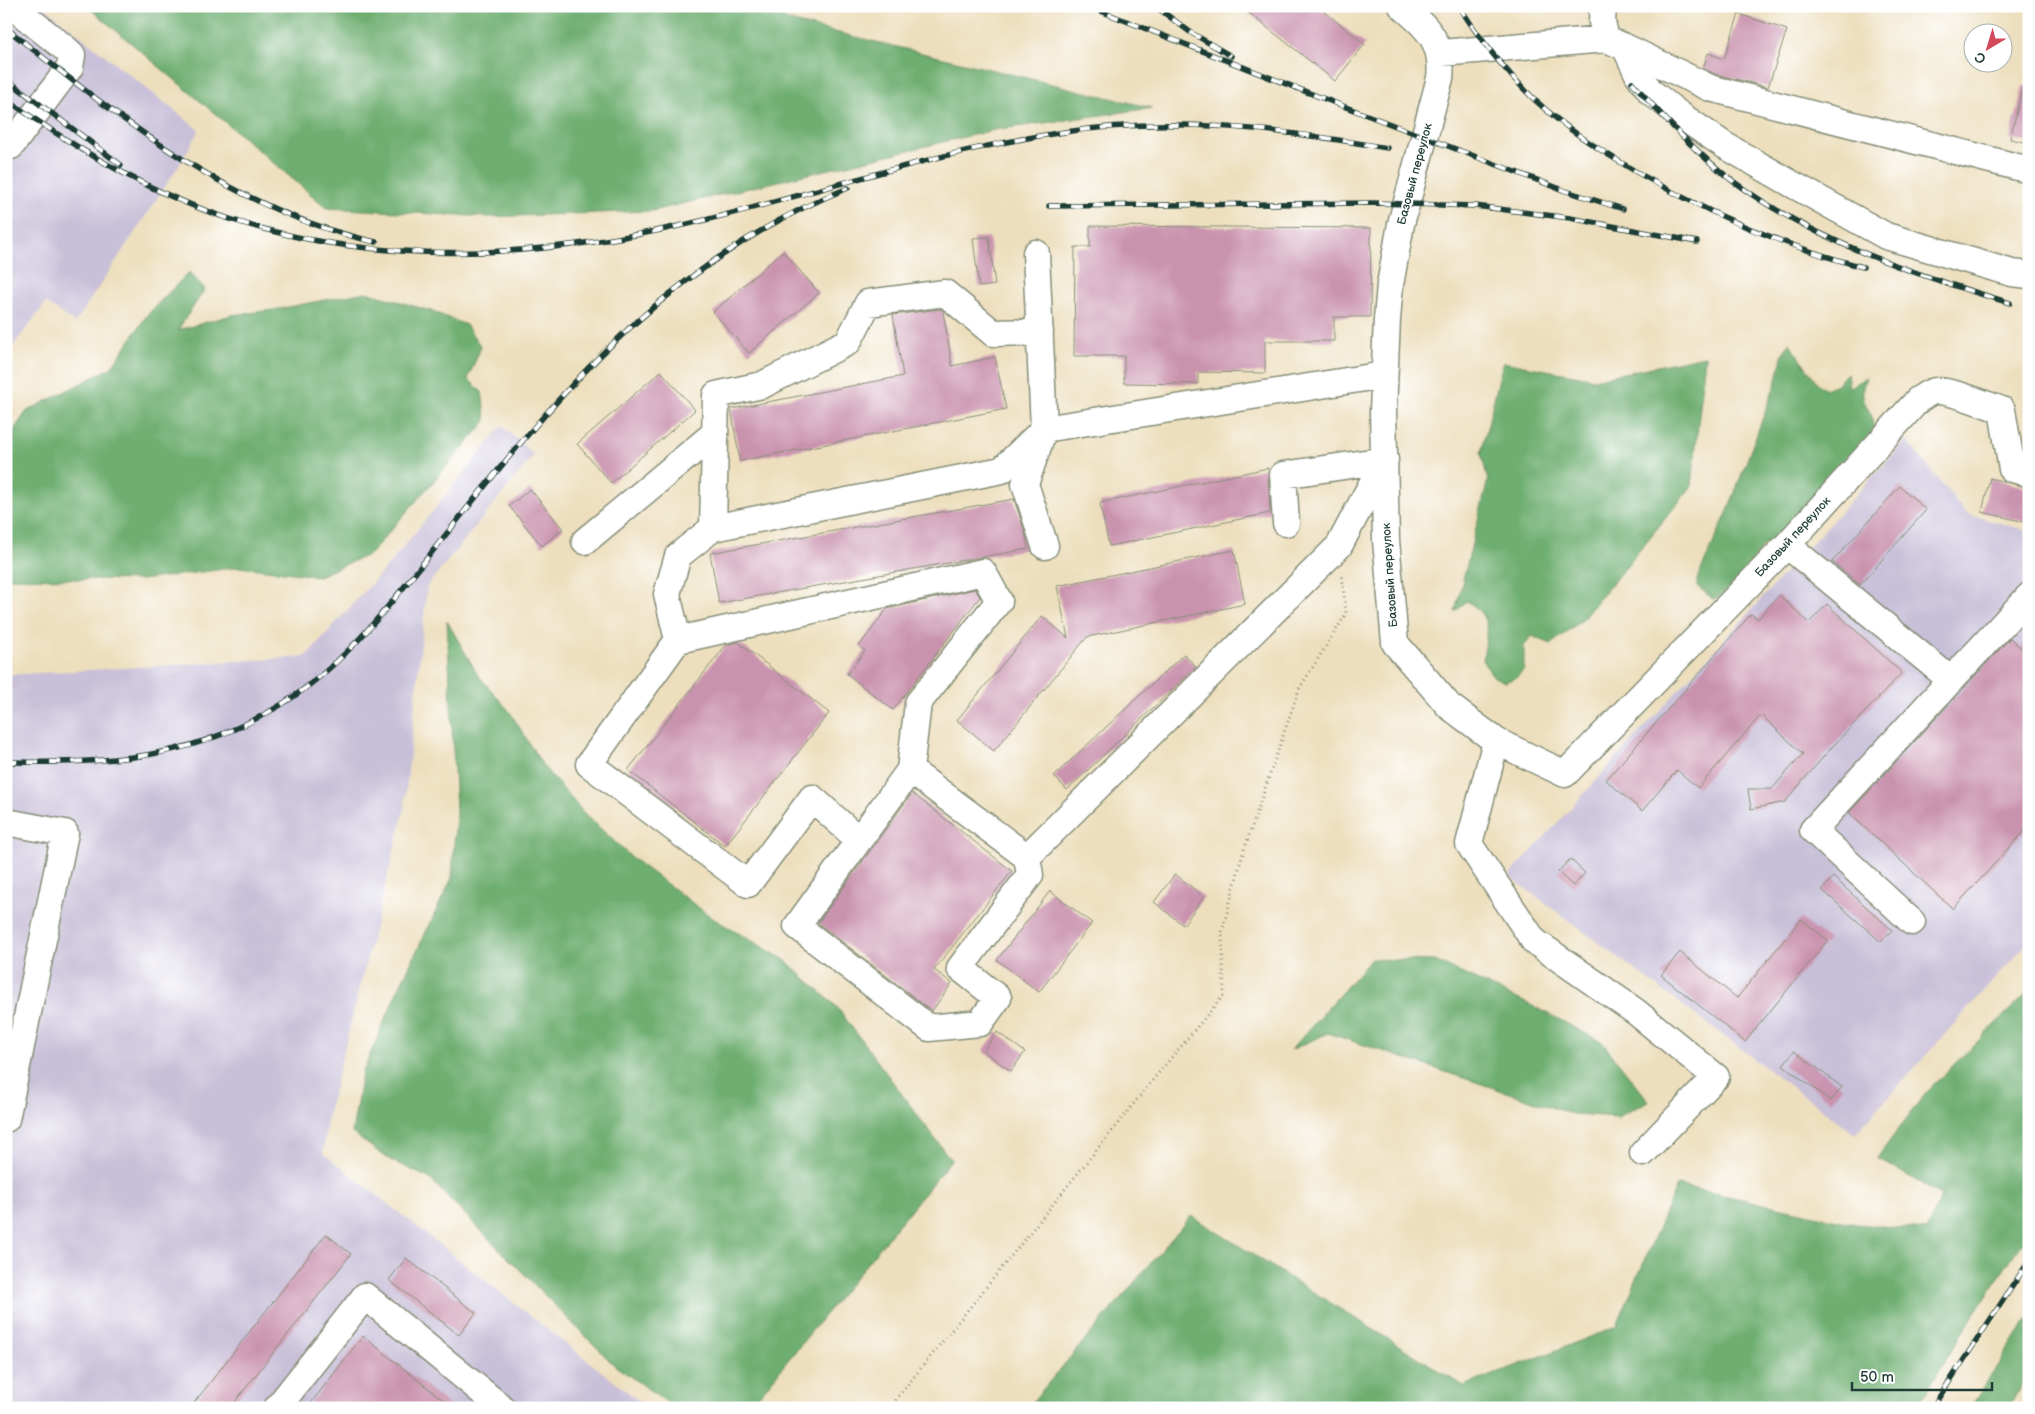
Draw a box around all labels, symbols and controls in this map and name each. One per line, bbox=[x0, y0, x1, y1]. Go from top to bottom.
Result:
north arrow bbox=[1962, 22, 2012, 72]
text: С bbox=[1971, 48, 1989, 68]
street label: Базовый переулок bbox=[1394, 121, 1436, 226]
street label: Базовый переулок bbox=[1752, 493, 1835, 580]
street label: Базовый переулок bbox=[1379, 522, 1401, 628]
scale bar bbox=[1852, 1359, 1992, 1391]
text: 50 m bbox=[1860, 1368, 1894, 1387]

